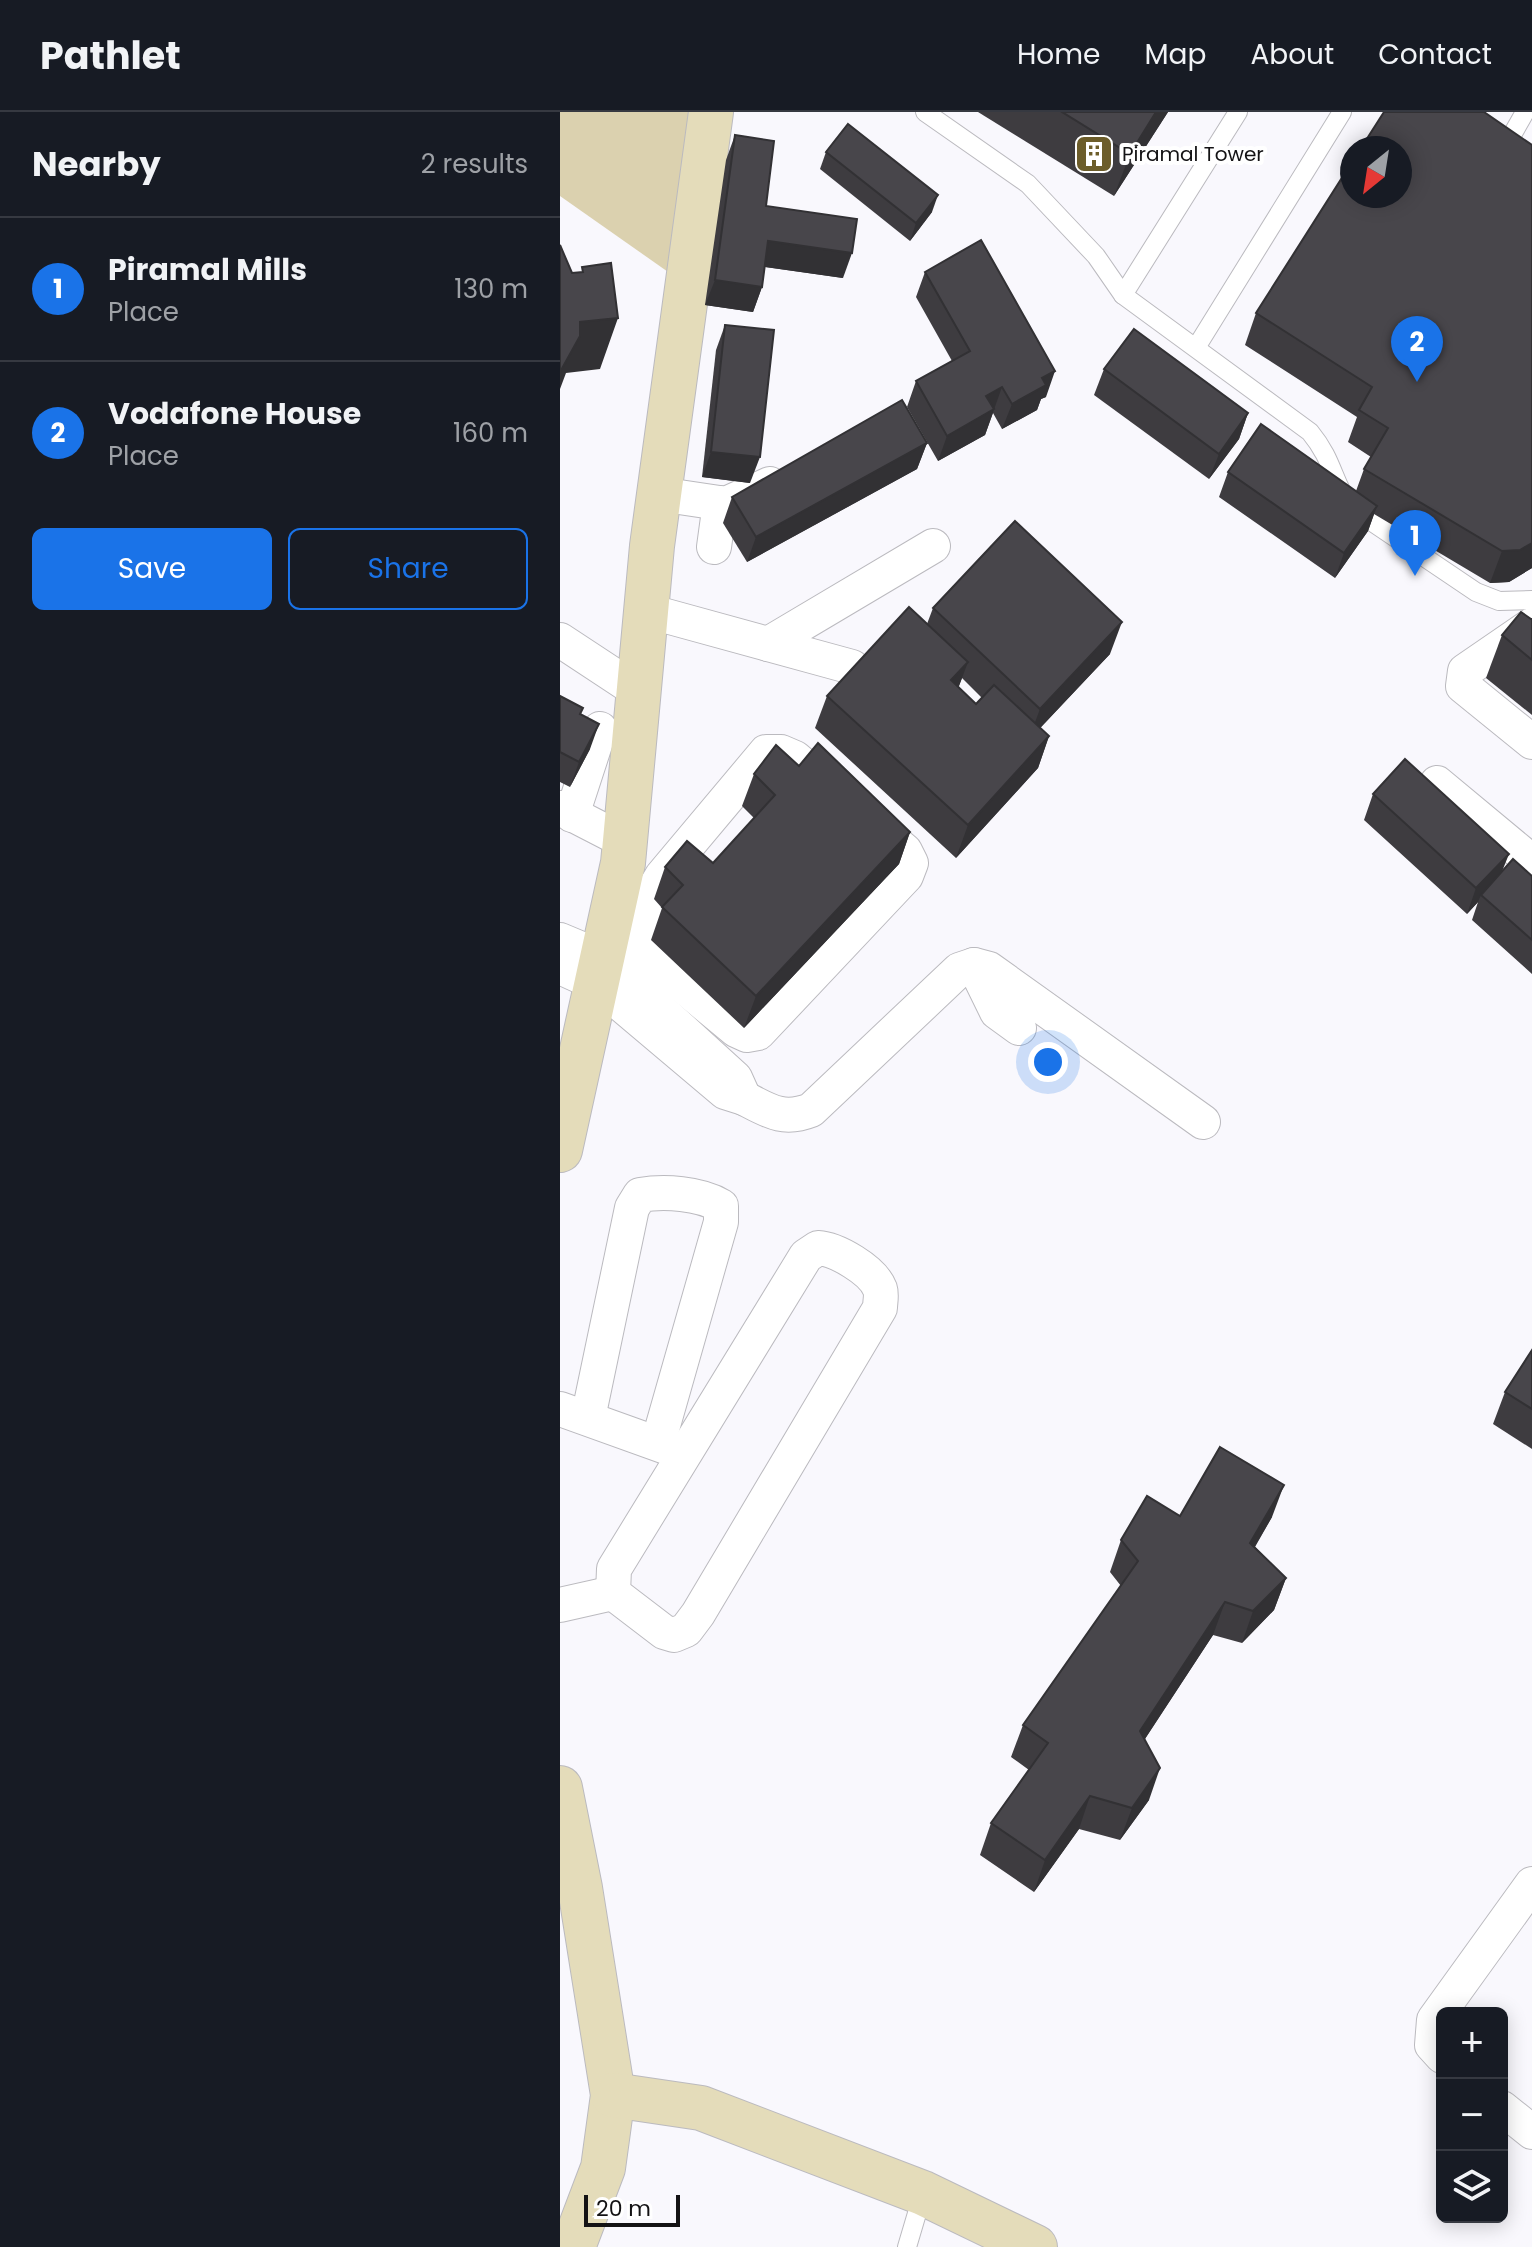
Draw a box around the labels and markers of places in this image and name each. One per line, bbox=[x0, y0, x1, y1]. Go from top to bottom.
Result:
building icon: Piramal Tower bbox=[1073, 133, 1115, 175]
place label: Piramal Tower bbox=[1122, 140, 1264, 168]
pin: 2 bbox=[1391, 316, 1443, 382]
pin: 1 bbox=[1389, 510, 1441, 576]

